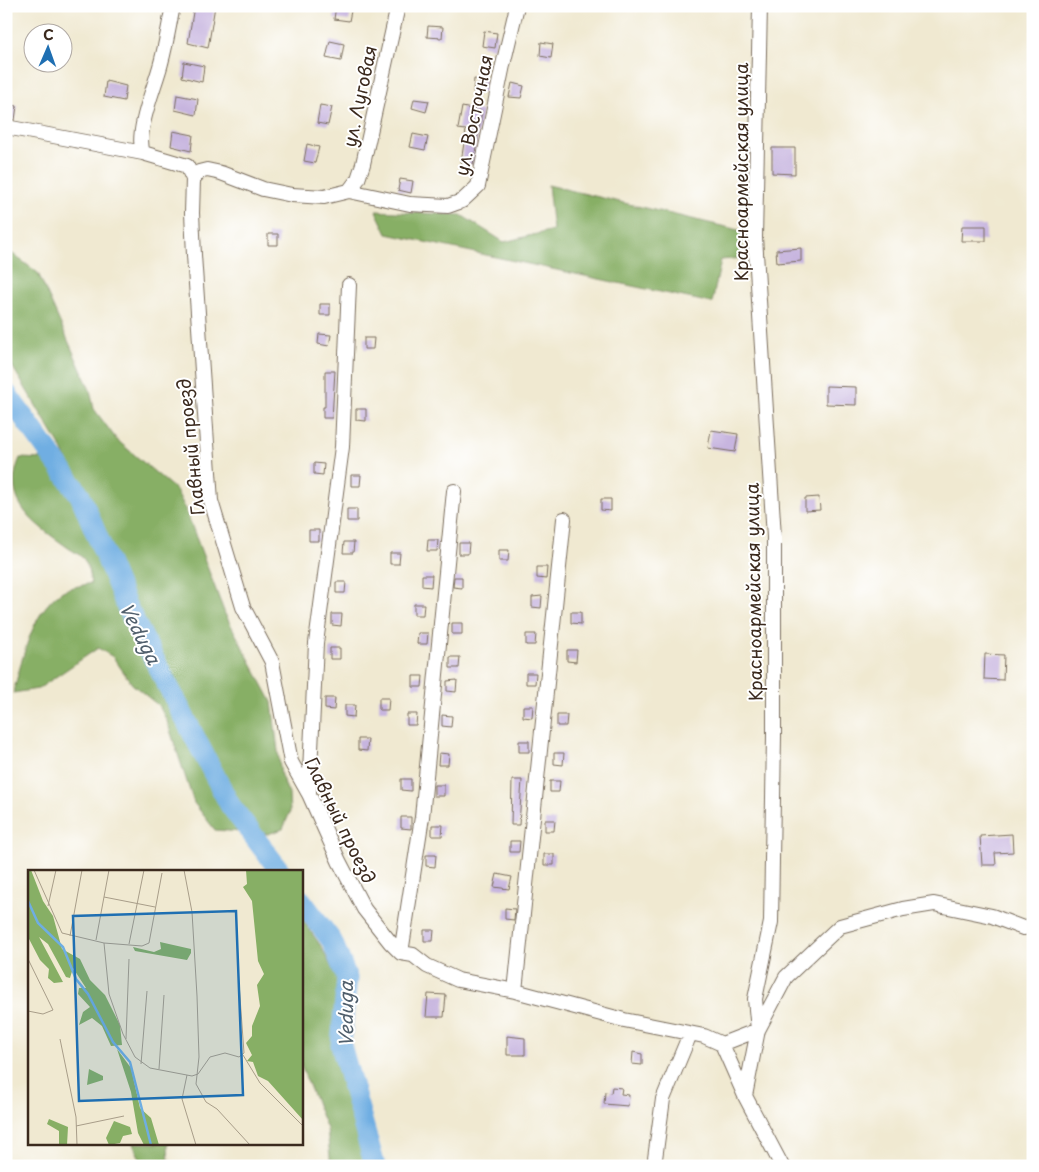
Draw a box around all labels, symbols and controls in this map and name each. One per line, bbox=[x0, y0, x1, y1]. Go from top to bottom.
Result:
north arrow bbox=[22, 22, 72, 72]
text: С bbox=[43, 24, 54, 45]
street label: ул. Луговая bbox=[335, 43, 383, 149]
street label: ул. Восточная bbox=[447, 52, 499, 178]
street label: Красноармейская улица bbox=[727, 62, 754, 281]
street label: Главный проезд bbox=[169, 377, 211, 517]
street label: Красноармейская улица bbox=[738, 482, 768, 701]
water label: Veduga bbox=[114, 597, 169, 670]
street label: Главный проезд bbox=[299, 752, 383, 888]
inset map bbox=[28, 870, 302, 1144]
water label: Veduga bbox=[331, 980, 359, 1047]

